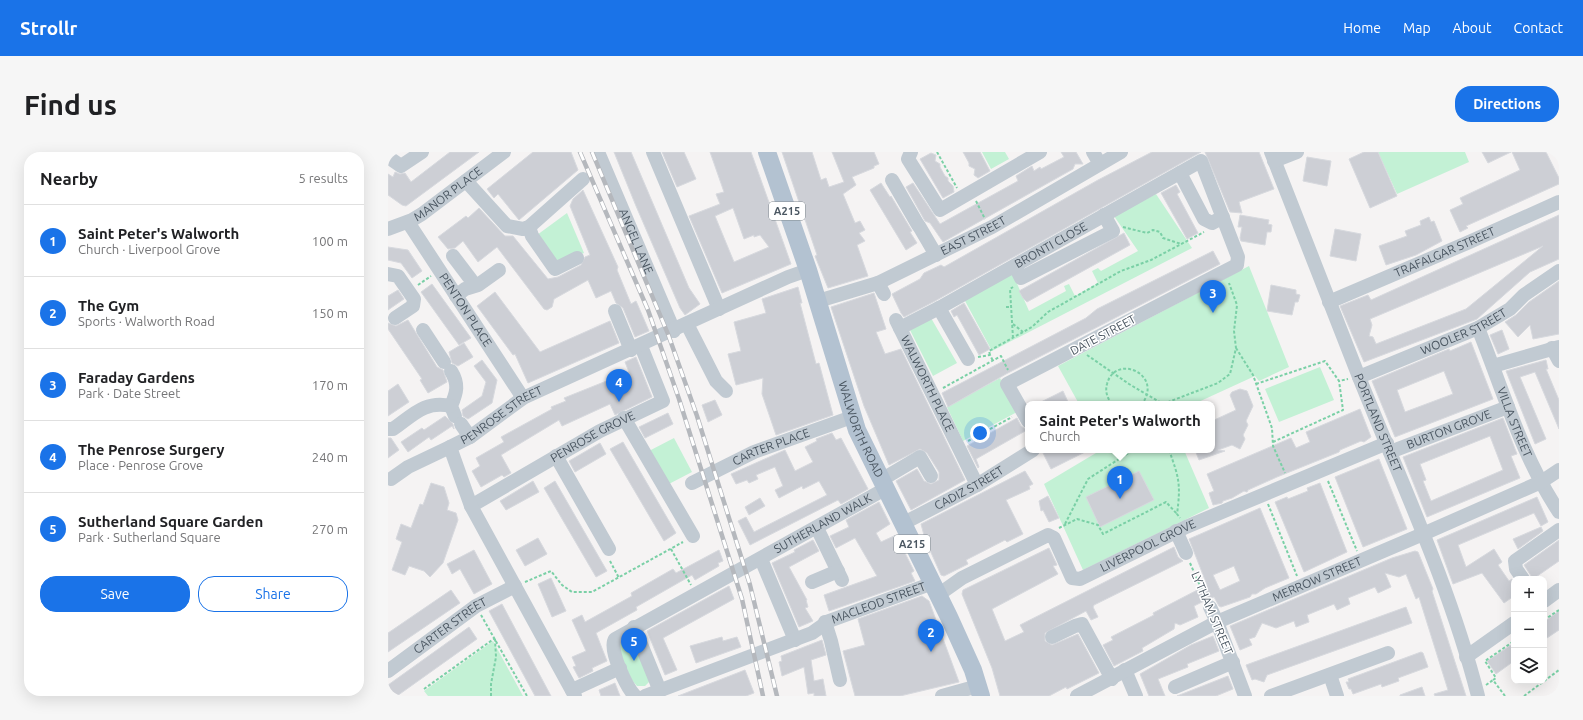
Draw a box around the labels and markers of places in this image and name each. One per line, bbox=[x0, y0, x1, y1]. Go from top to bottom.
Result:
pin: 3 bbox=[1200, 280, 1226, 313]
pin: 4 bbox=[606, 369, 632, 402]
pin: 1 bbox=[1107, 466, 1133, 499]
pin: 2 bbox=[918, 619, 944, 652]
pin: 5 bbox=[621, 628, 647, 661]

